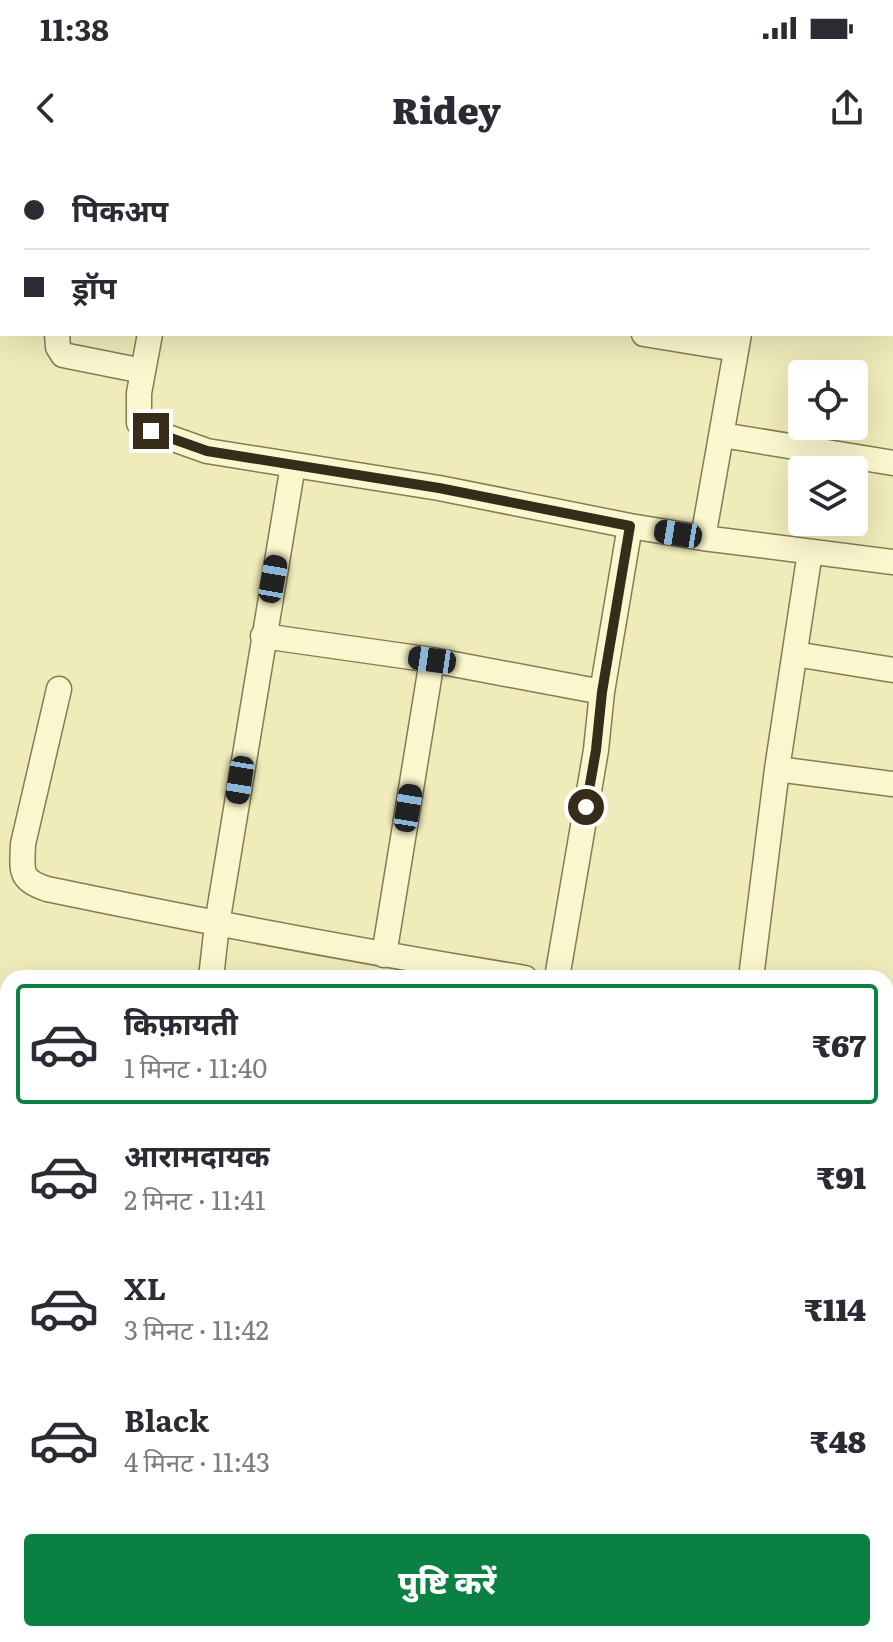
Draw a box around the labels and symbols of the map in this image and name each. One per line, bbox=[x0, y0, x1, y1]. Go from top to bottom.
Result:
route end bbox=[133, 413, 169, 449]
car bbox=[652, 518, 704, 550]
car bbox=[257, 553, 289, 605]
car bbox=[407, 645, 457, 675]
car bbox=[224, 754, 256, 806]
car bbox=[392, 782, 424, 834]
route start bbox=[568, 789, 604, 825]

